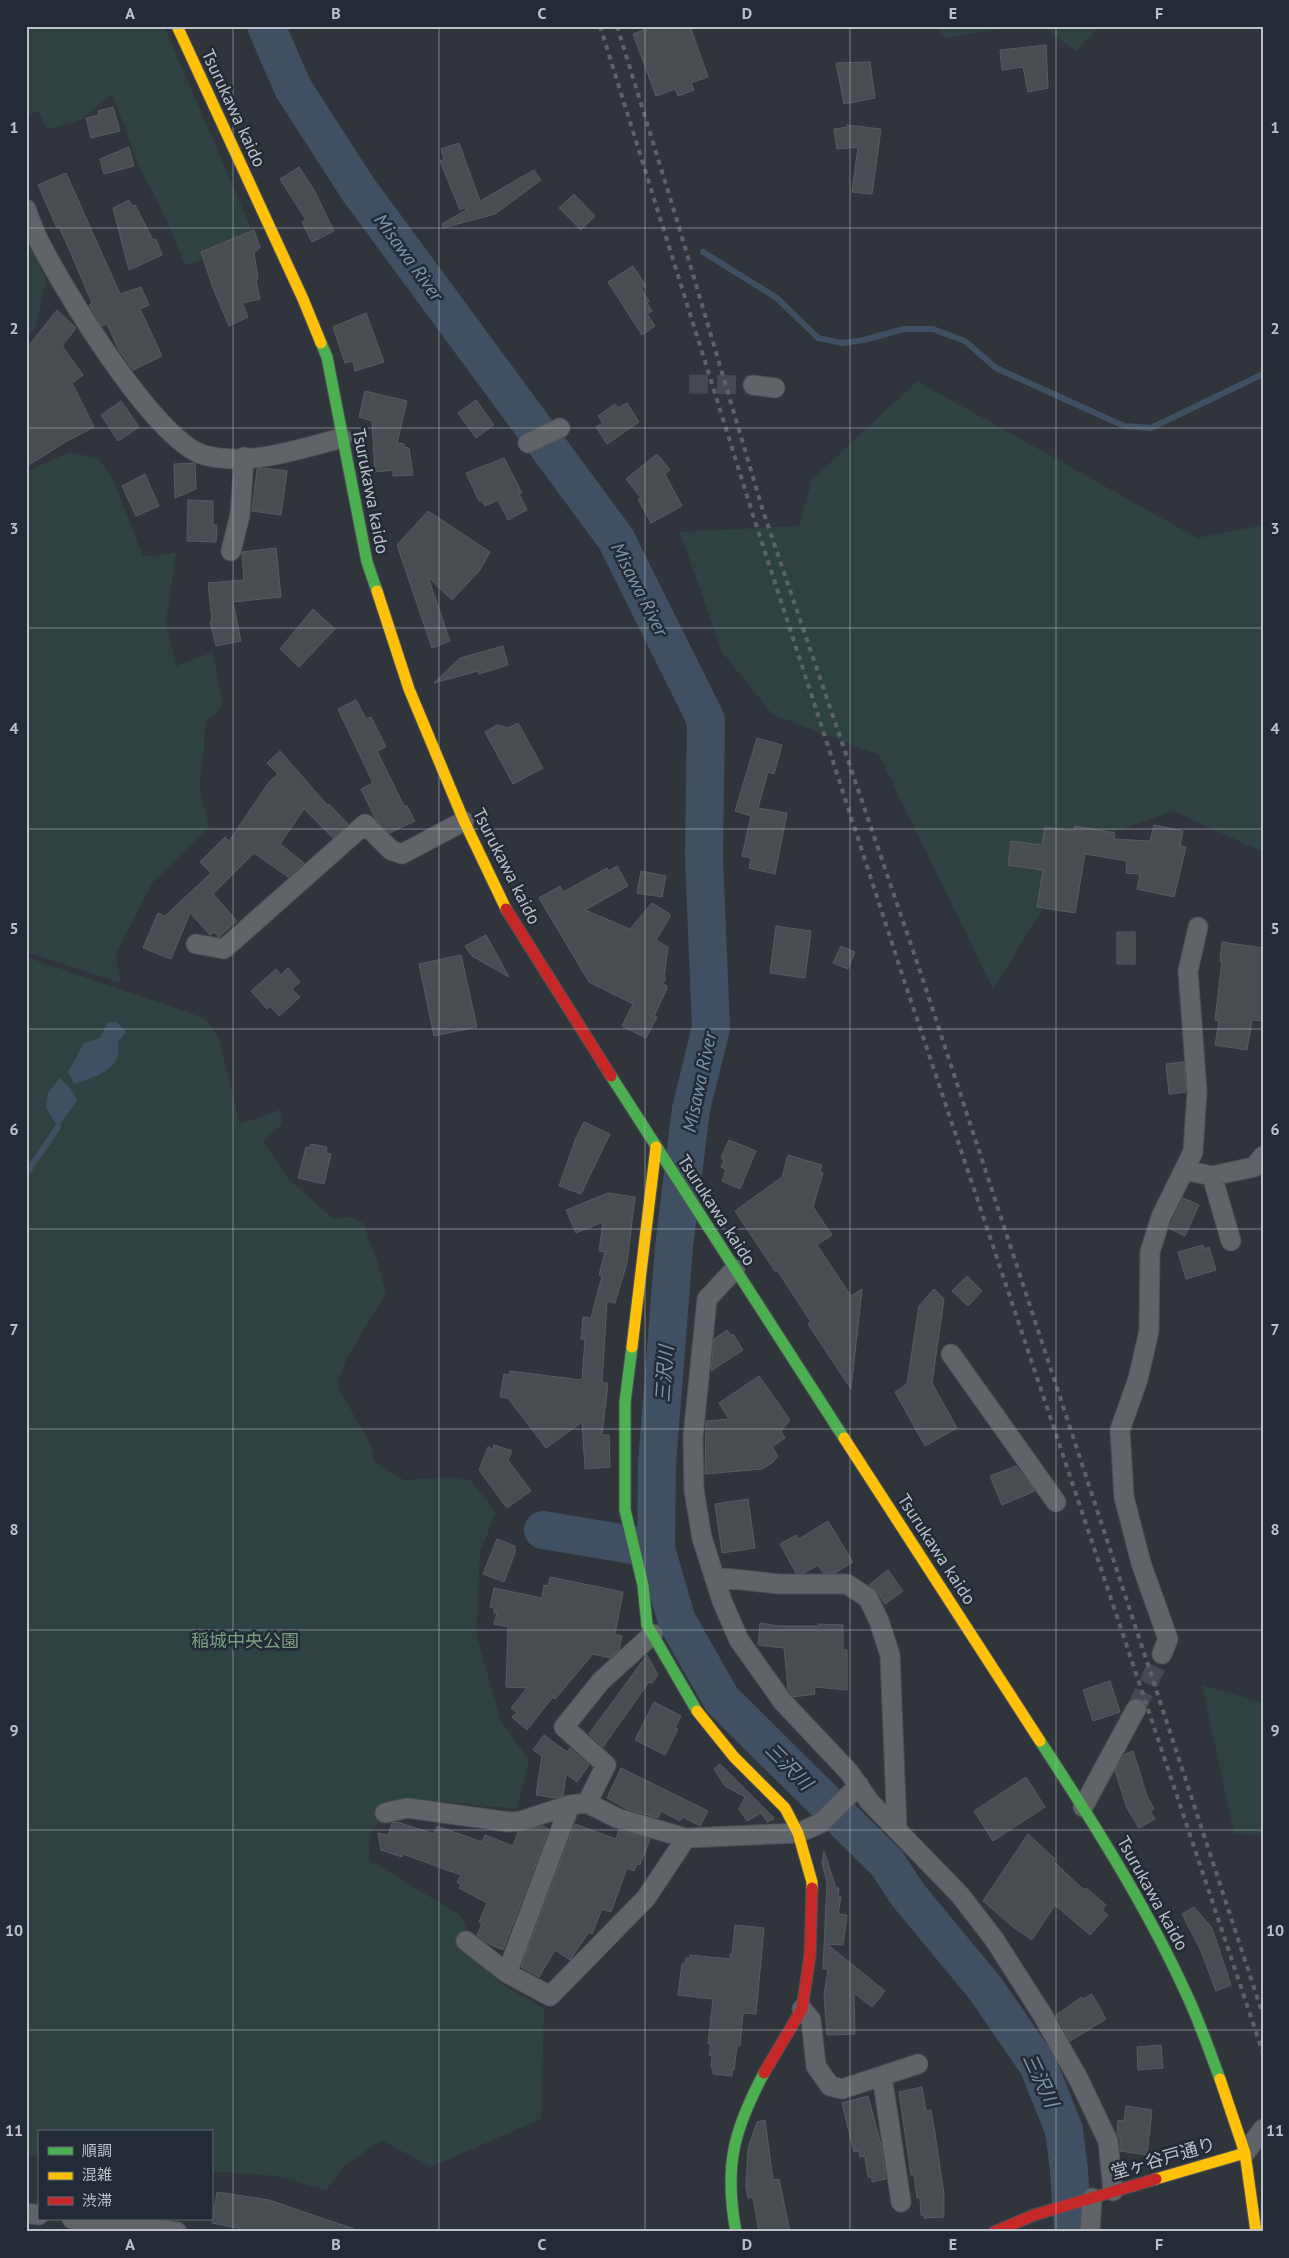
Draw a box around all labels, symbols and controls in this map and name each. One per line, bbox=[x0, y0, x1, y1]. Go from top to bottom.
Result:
text: A bbox=[125, 3, 135, 23]
text: B bbox=[331, 3, 341, 23]
text: C bbox=[538, 3, 547, 23]
text: D bbox=[742, 3, 752, 23]
text: E bbox=[949, 3, 957, 23]
text: F bbox=[1155, 3, 1163, 23]
street label: Tsurukawa kaido bbox=[197, 45, 271, 171]
text: 1 bbox=[9, 117, 19, 137]
text: 1 bbox=[1270, 117, 1280, 137]
water label: Misawa River bbox=[369, 209, 450, 307]
text: 2 bbox=[9, 318, 19, 338]
text: 2 bbox=[1270, 318, 1280, 338]
street label: Tsurukawa kaido bbox=[348, 426, 394, 556]
text: 3 bbox=[9, 518, 19, 538]
text: 3 bbox=[1270, 518, 1280, 538]
water label: Misawa River bbox=[606, 538, 675, 641]
text: 4 bbox=[9, 718, 19, 738]
text: 4 bbox=[1270, 718, 1280, 738]
street label: Tsurukawa kaido bbox=[468, 804, 546, 928]
text: 5 bbox=[9, 918, 19, 938]
text: 5 bbox=[1270, 918, 1280, 938]
water label: Misawa River bbox=[677, 1028, 722, 1134]
text: 6 bbox=[9, 1119, 19, 1139]
text: 6 bbox=[1270, 1119, 1280, 1139]
street label: Tsurukawa kaido bbox=[673, 1150, 761, 1270]
text: 7 bbox=[9, 1319, 19, 1339]
text: 7 bbox=[1270, 1319, 1280, 1339]
water label: 三沢川 bbox=[650, 1343, 678, 1403]
street label: Tsurukawa kaido bbox=[893, 1489, 981, 1609]
text: 8 bbox=[9, 1519, 19, 1539]
text: 8 bbox=[1270, 1519, 1280, 1539]
park label: 稲城中央公園 bbox=[191, 1629, 299, 1652]
text: 9 bbox=[9, 1720, 19, 1740]
text: 9 bbox=[1270, 1720, 1280, 1740]
water label: 三沢川 bbox=[760, 1737, 819, 1796]
street label: Tsurukawa kaido bbox=[1112, 1832, 1194, 1954]
text: 10 bbox=[5, 1920, 23, 1940]
text: 10 bbox=[1266, 1920, 1284, 1940]
water label: 三沢川 bbox=[1018, 2049, 1065, 2113]
text: 11 bbox=[5, 2120, 23, 2140]
text: 11 bbox=[1266, 2120, 1284, 2140]
legend bbox=[38, 2130, 212, 2220]
street label: 堂ヶ谷戸通り bbox=[1108, 2132, 1218, 2184]
text: 順調 bbox=[82, 2141, 112, 2160]
text: 混雑 bbox=[82, 2165, 112, 2184]
text: 渋滞 bbox=[82, 2191, 112, 2210]
text: A bbox=[125, 2234, 135, 2254]
text: B bbox=[331, 2234, 341, 2254]
text: C bbox=[538, 2234, 547, 2254]
text: D bbox=[742, 2234, 752, 2254]
text: E bbox=[949, 2234, 957, 2254]
text: F bbox=[1155, 2234, 1163, 2254]

